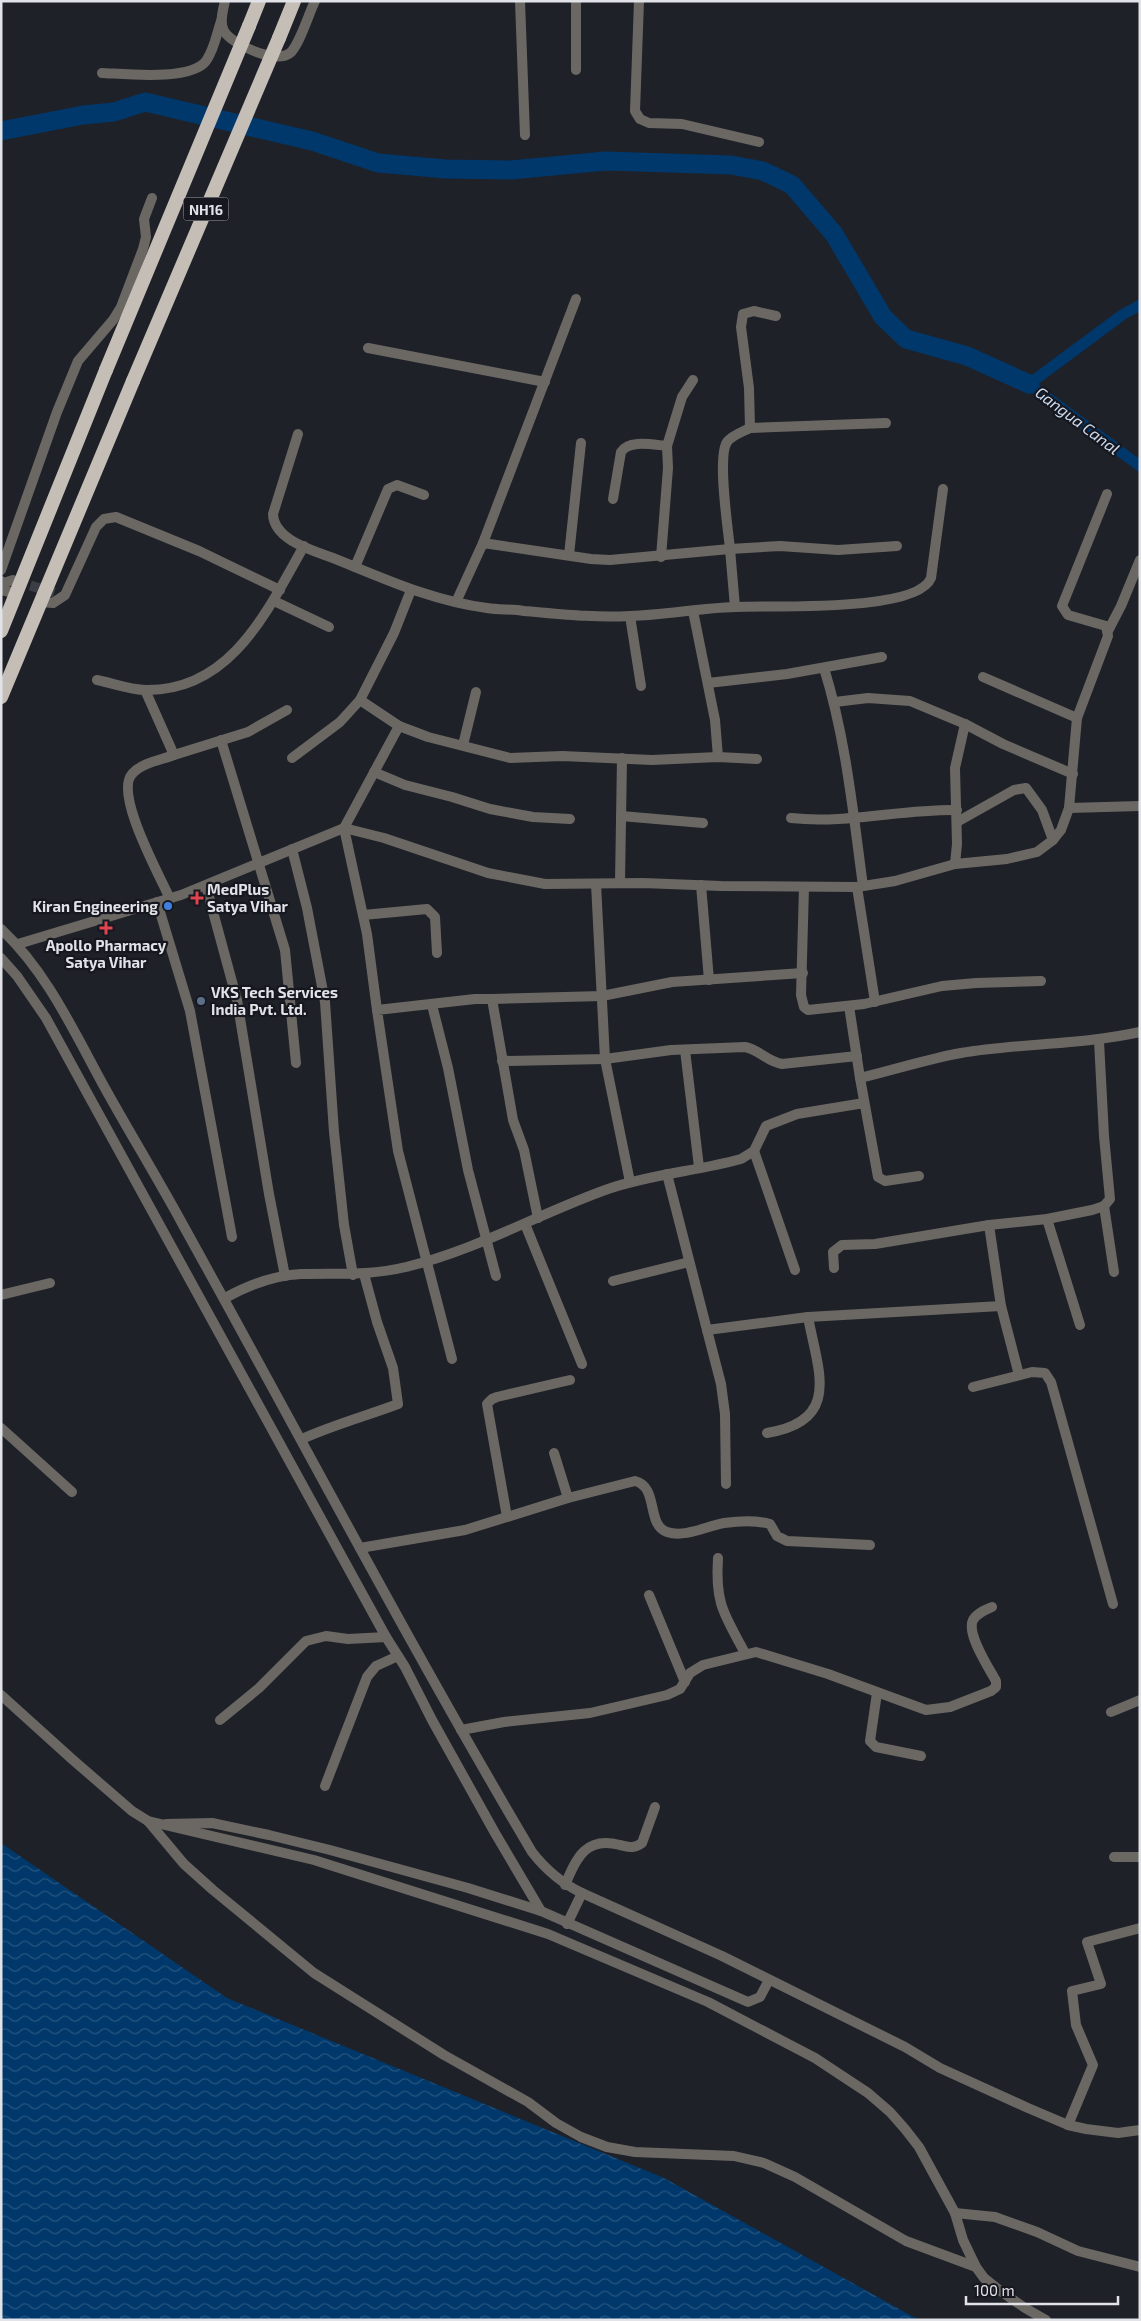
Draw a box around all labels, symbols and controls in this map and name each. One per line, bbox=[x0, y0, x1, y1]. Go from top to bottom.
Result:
road number: NH16 bbox=[184, 198, 228, 220]
water label: Gangua Canal bbox=[1032, 382, 1124, 458]
place label: MedPlus Satya Vihar bbox=[207, 880, 289, 916]
marker: MedPlus Satya Vihar bbox=[191, 892, 203, 904]
place label: Kiran Engineering bbox=[32, 897, 158, 915]
marker: Kiran Engineering bbox=[162, 900, 174, 912]
marker: Apollo Pharmacy Satya Vihar bbox=[100, 922, 112, 934]
place label: Apollo Pharmacy Satya Vihar bbox=[46, 936, 167, 972]
place label: VKS Tech Services India Pvt. Ltd. bbox=[211, 983, 338, 1018]
marker: VKS Tech Services India Pvt. Ltd. bbox=[195, 995, 207, 1007]
scale bar bbox=[966, 2274, 1118, 2306]
text: 100 m bbox=[974, 2281, 1015, 2299]

